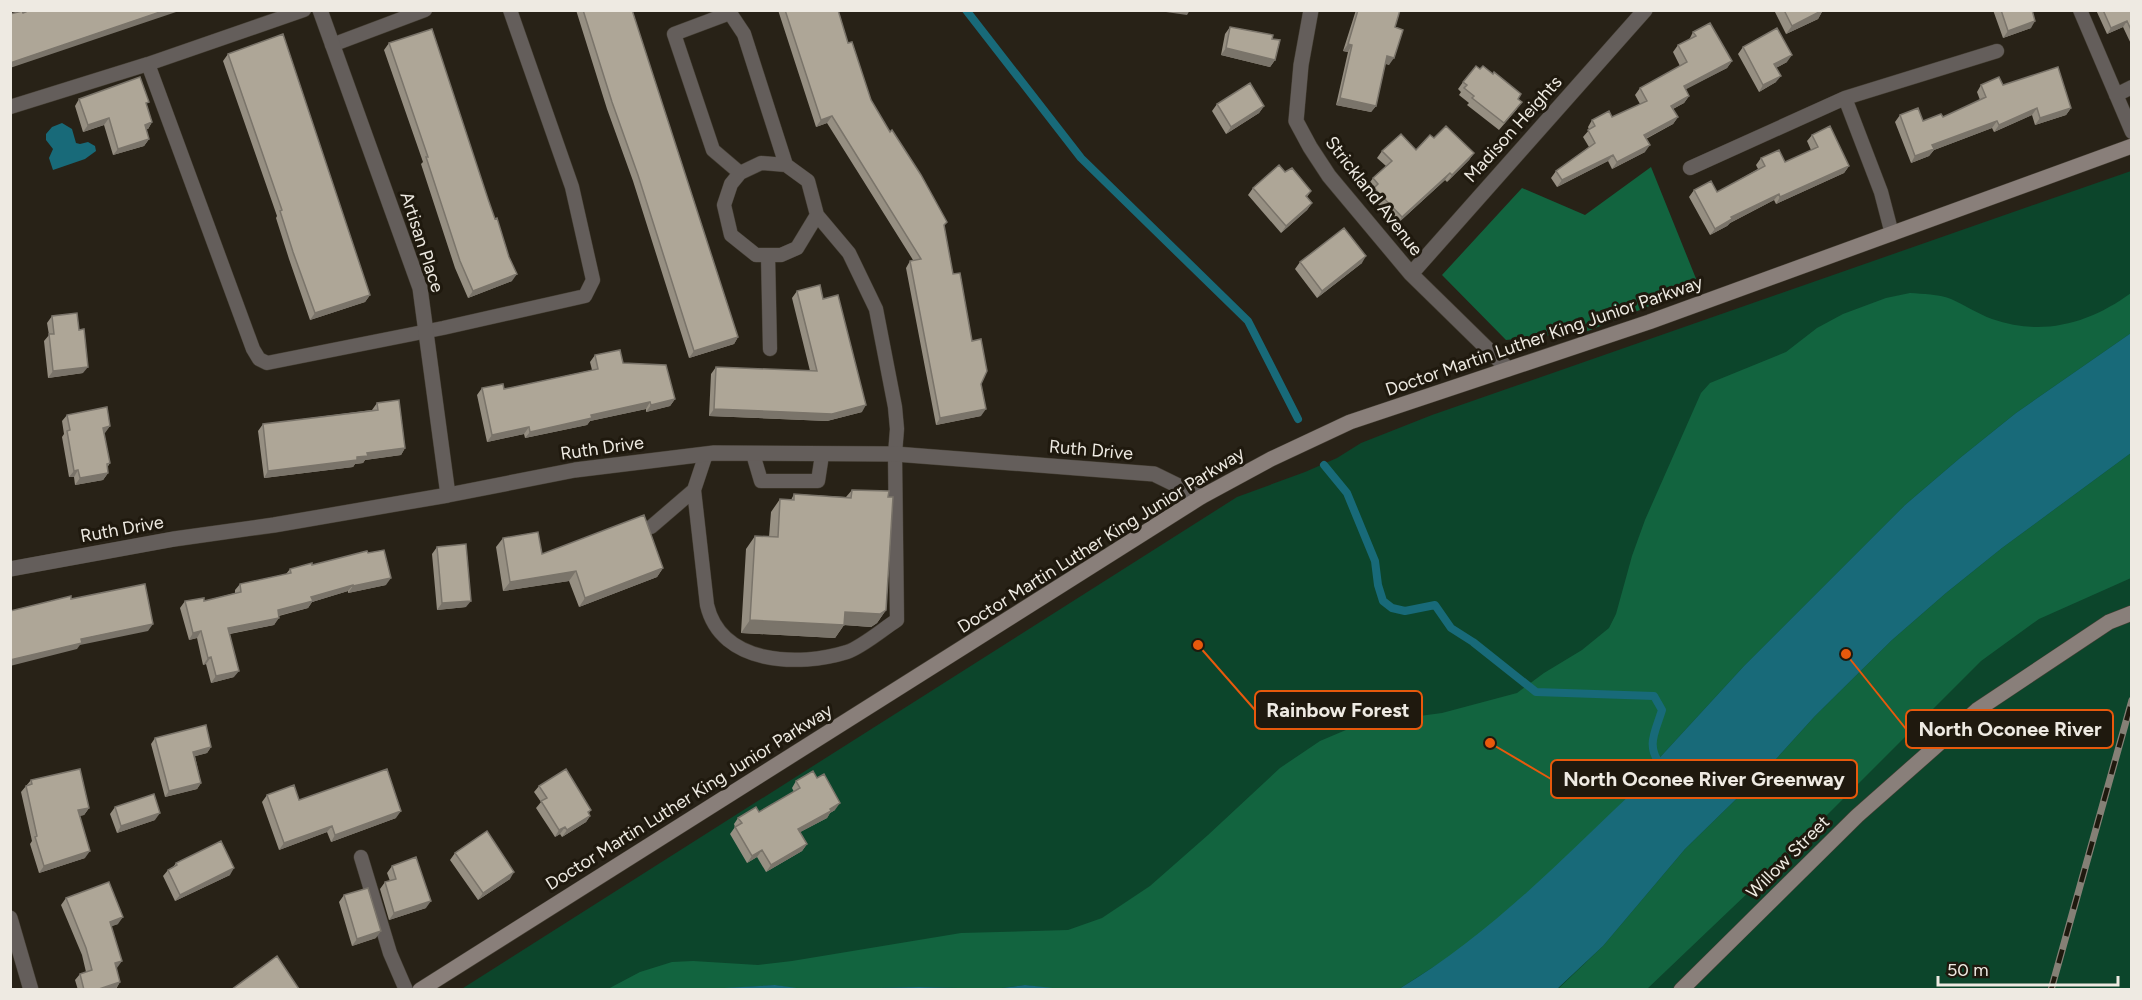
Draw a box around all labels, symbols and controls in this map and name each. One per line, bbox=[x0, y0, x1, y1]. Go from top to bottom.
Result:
street label: Madison Heights bbox=[1459, 71, 1567, 187]
street label: Strickland Avenue bbox=[1320, 132, 1428, 260]
street label: Artisan Place bbox=[395, 189, 449, 295]
street label: Doctor Martin Luther King Junior Parkway bbox=[1382, 271, 1706, 401]
street label: Ruth Drive bbox=[559, 431, 645, 465]
street label: Ruth Drive bbox=[1048, 435, 1134, 465]
street label: Doctor Martin Luther King Junior Parkway bbox=[953, 442, 1249, 638]
street label: Ruth Drive bbox=[79, 511, 166, 547]
callout: Rainbow Forest bbox=[1255, 691, 1422, 729]
text: Rainbow Forest bbox=[1266, 698, 1410, 722]
street label: Doctor Martin Luther King Junior Parkway bbox=[541, 699, 837, 895]
callout: North Oconee River bbox=[1906, 710, 2113, 748]
text: North Oconee River bbox=[1918, 717, 2102, 741]
callout: North Oconee River Greenway bbox=[1551, 760, 1857, 798]
text: North Oconee River Greenway bbox=[1563, 767, 1845, 791]
street label: Willow Street bbox=[1742, 811, 1834, 903]
scale bar bbox=[1938, 949, 2118, 987]
text: 50 m bbox=[1947, 959, 1989, 981]

